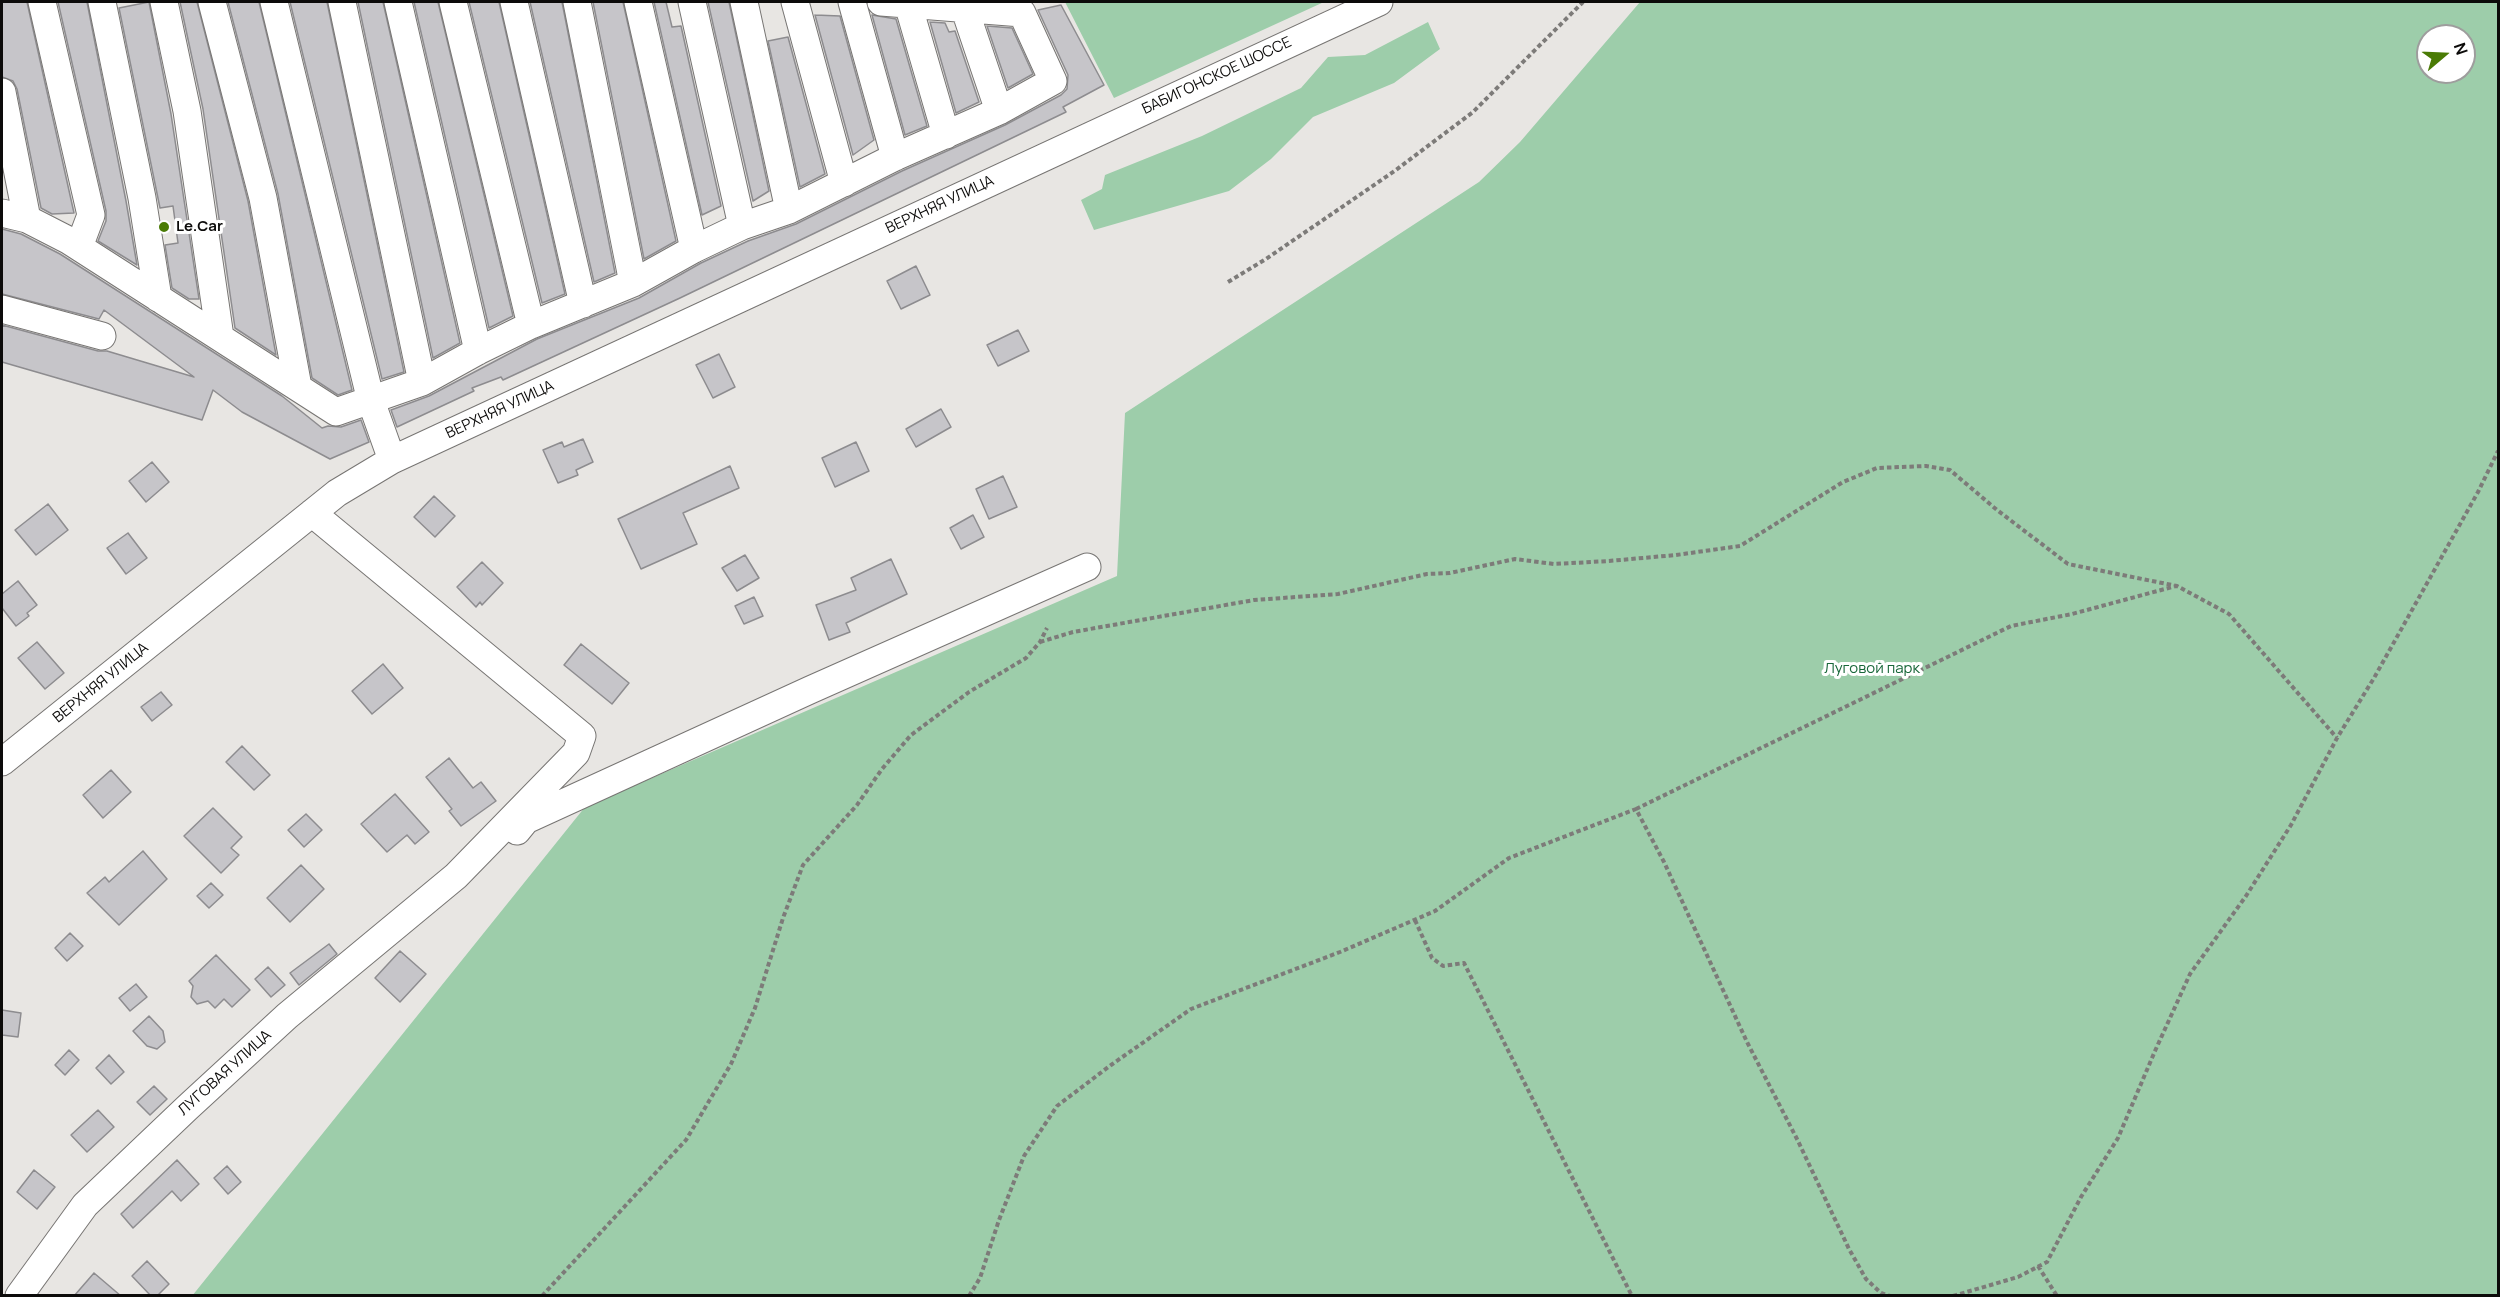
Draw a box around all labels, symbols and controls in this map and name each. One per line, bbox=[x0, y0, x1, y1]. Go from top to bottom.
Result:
north arrow bbox=[2416, 24, 2476, 84]
street label: БАБИГОНСКОЕ ШОССЕ bbox=[1139, 33, 1295, 119]
text: N bbox=[2449, 40, 2473, 58]
street label: ВЕРХНЯЯ УЛИЦА bbox=[883, 172, 997, 238]
place label: Le.Car bbox=[176, 218, 223, 236]
marker: Le.Car bbox=[157, 220, 171, 234]
street label: ВЕРХНЯЯ УЛИЦА bbox=[443, 377, 557, 443]
street label: ВЕРХНЯЯ УЛИЦА bbox=[50, 639, 152, 727]
park label: Луговой парк bbox=[1824, 660, 1920, 678]
street label: ЛУГОВАЯ УЛИЦА bbox=[175, 1026, 275, 1120]

